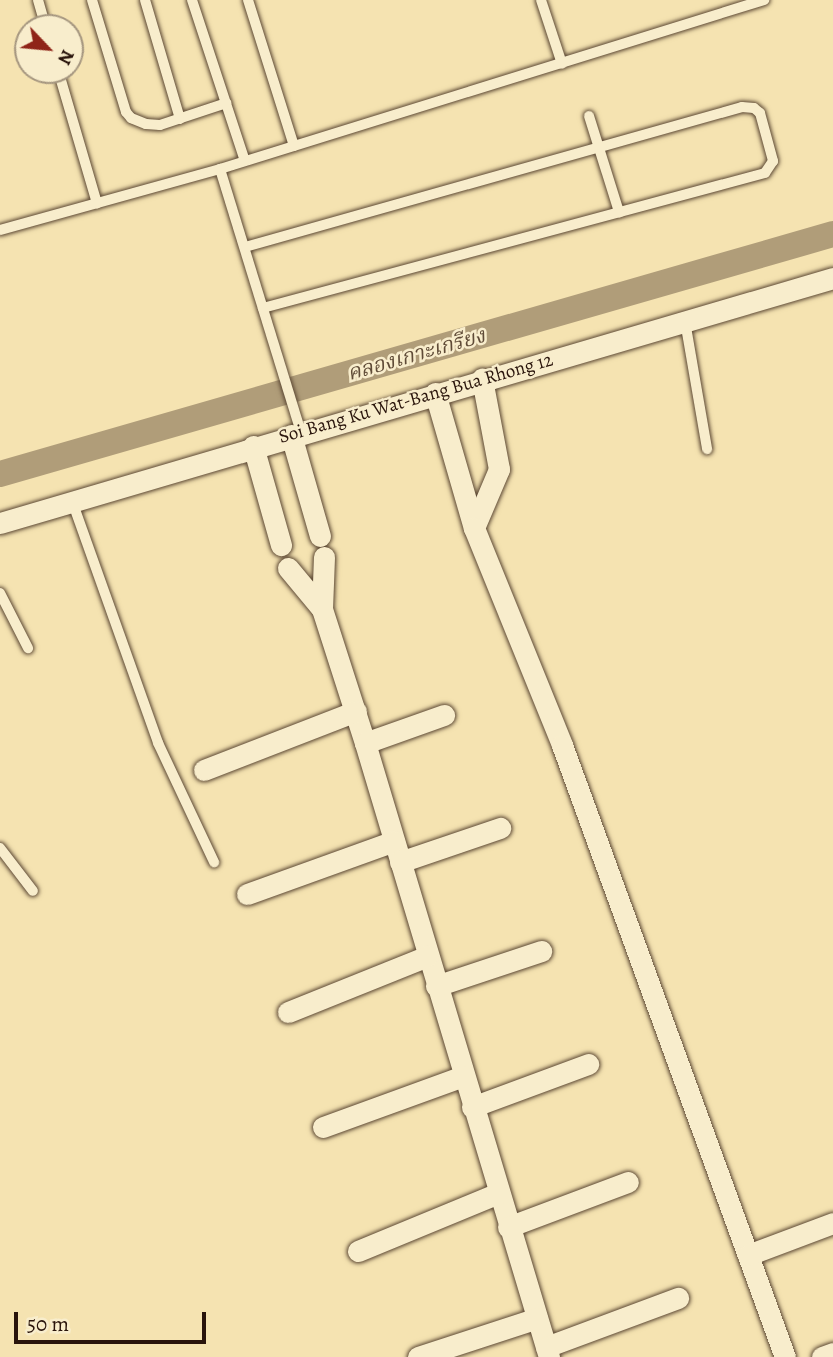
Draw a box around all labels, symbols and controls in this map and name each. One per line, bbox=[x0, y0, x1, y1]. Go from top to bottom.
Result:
north arrow bbox=[14, 14, 84, 84]
text: N bbox=[51, 45, 81, 69]
water label: คลองเกาะเกรียง bbox=[344, 322, 488, 386]
street label: Soi Bang Ku Wat-Bang Bua Rhong 12 bbox=[276, 349, 556, 449]
scale bar bbox=[18, 1298, 210, 1342]
text: 50 m bbox=[27, 1310, 69, 1338]

